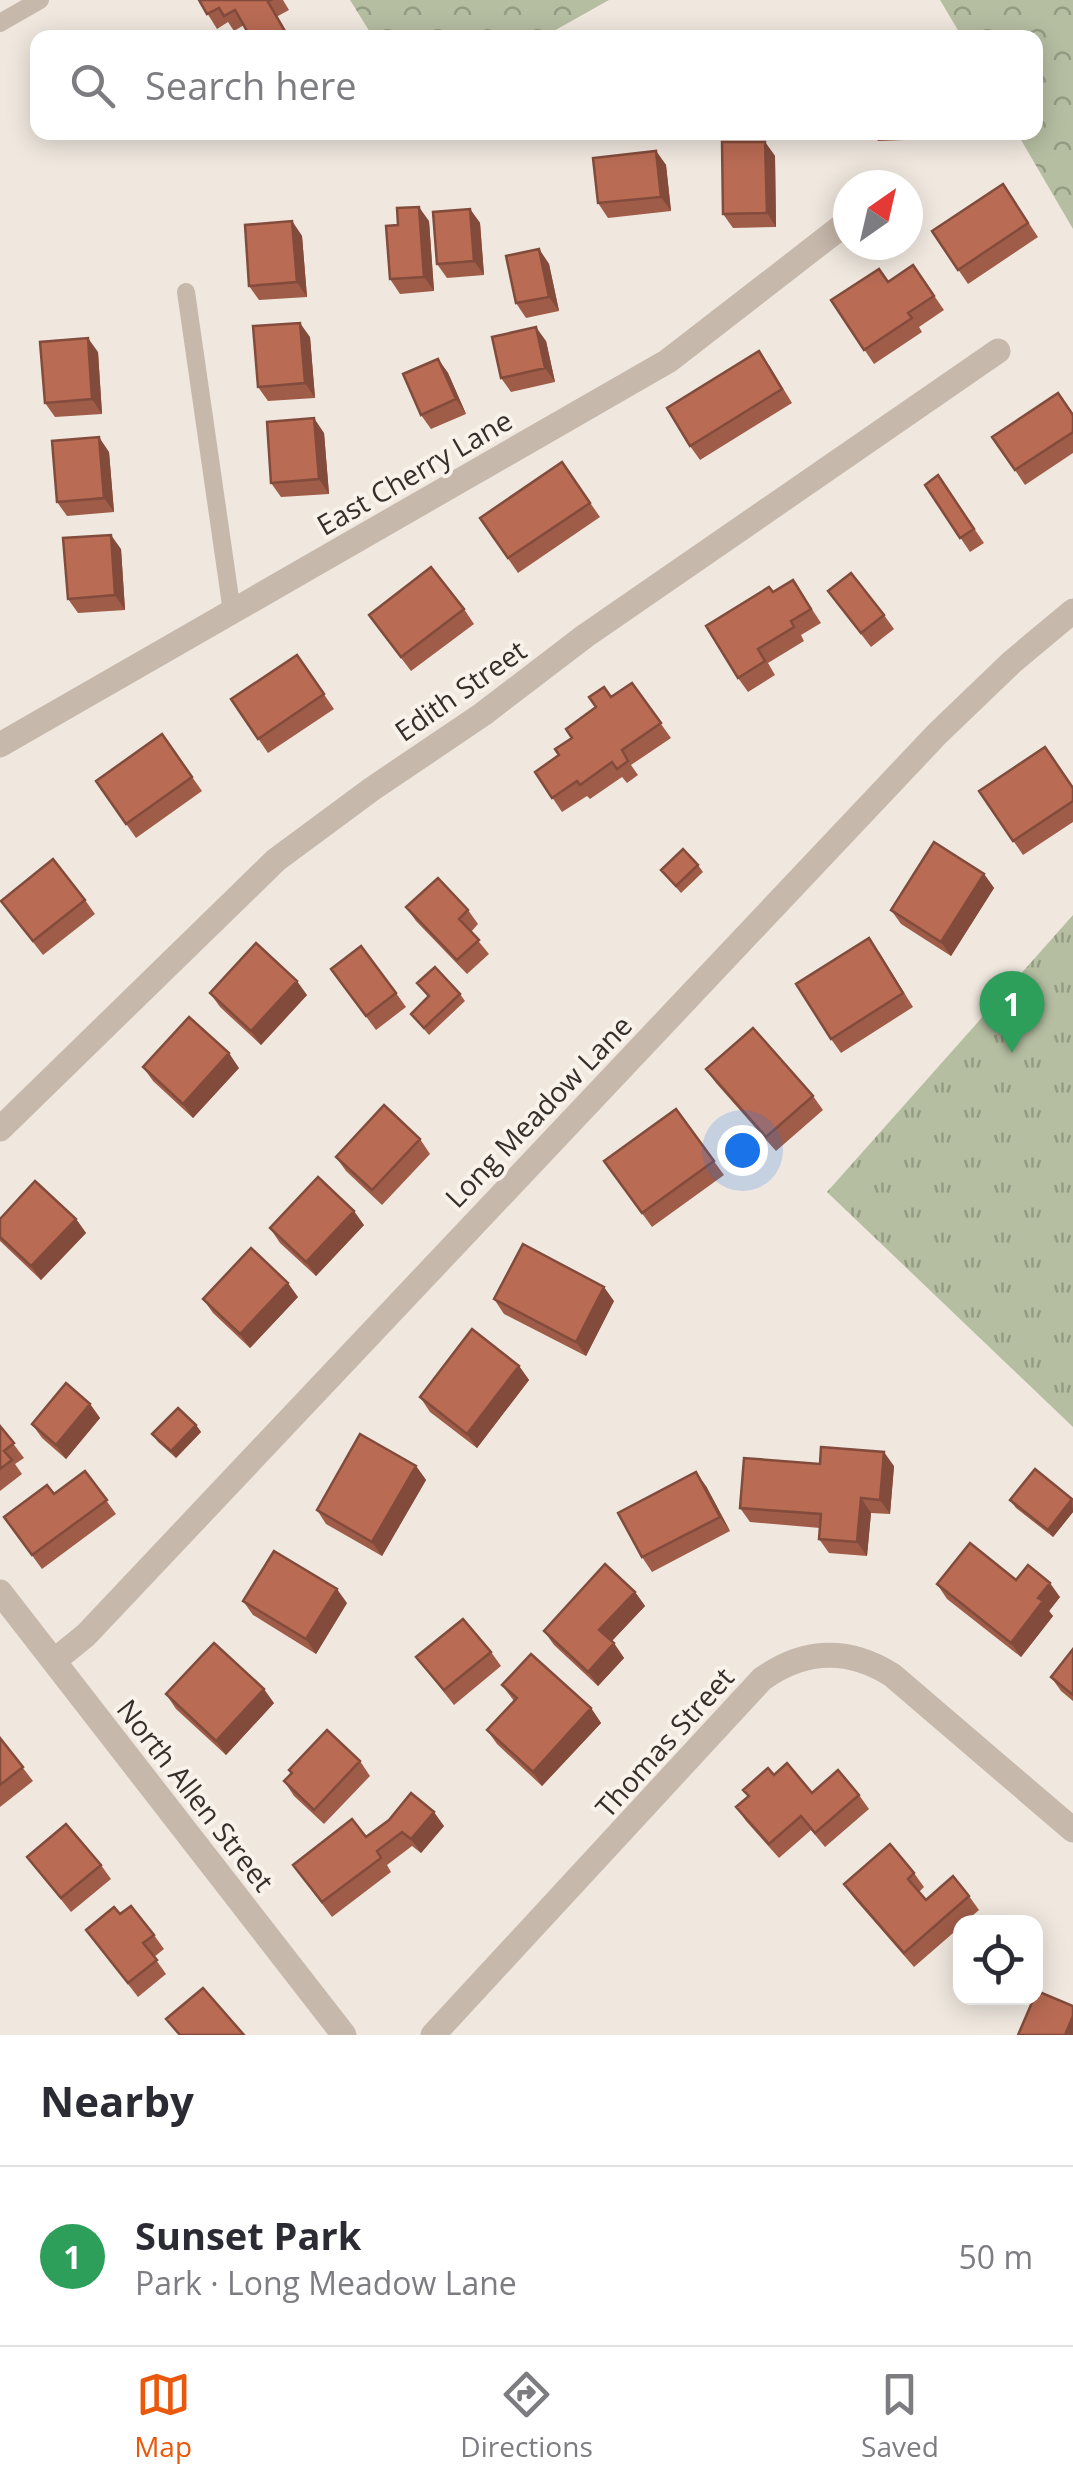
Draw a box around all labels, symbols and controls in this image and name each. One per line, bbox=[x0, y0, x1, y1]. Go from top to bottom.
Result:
search box bbox=[30, 30, 1043, 140]
icon: search bbox=[65, 58, 120, 113]
text: Search here bbox=[145, 59, 357, 111]
north arrow bbox=[833, 170, 923, 260]
street label: East Cherry Lane bbox=[309, 401, 519, 543]
street label: Edith Street bbox=[387, 631, 533, 749]
pin: 1 bbox=[980, 970, 1044, 1053]
street label: Long Meadow Lane bbox=[436, 1007, 640, 1215]
your location bbox=[717, 1125, 768, 1176]
street label: Thomas Street bbox=[586, 1659, 742, 1825]
street label: North Allen Street bbox=[109, 1691, 283, 1899]
map controls bbox=[953, 1915, 1043, 2005]
button: locate bbox=[953, 1915, 1043, 2005]
text: Nearby bbox=[40, 2072, 194, 2129]
text: Sunset Park bbox=[135, 2209, 361, 2261]
text: 1 bbox=[63, 2235, 82, 2278]
text: 50 m bbox=[958, 2235, 1033, 2278]
text: Park · Long Meadow Lane bbox=[135, 2261, 517, 2304]
tab: Map bbox=[134, 2367, 192, 2465]
tab: Directions bbox=[460, 2367, 593, 2465]
tab: Saved bbox=[861, 2367, 939, 2465]

